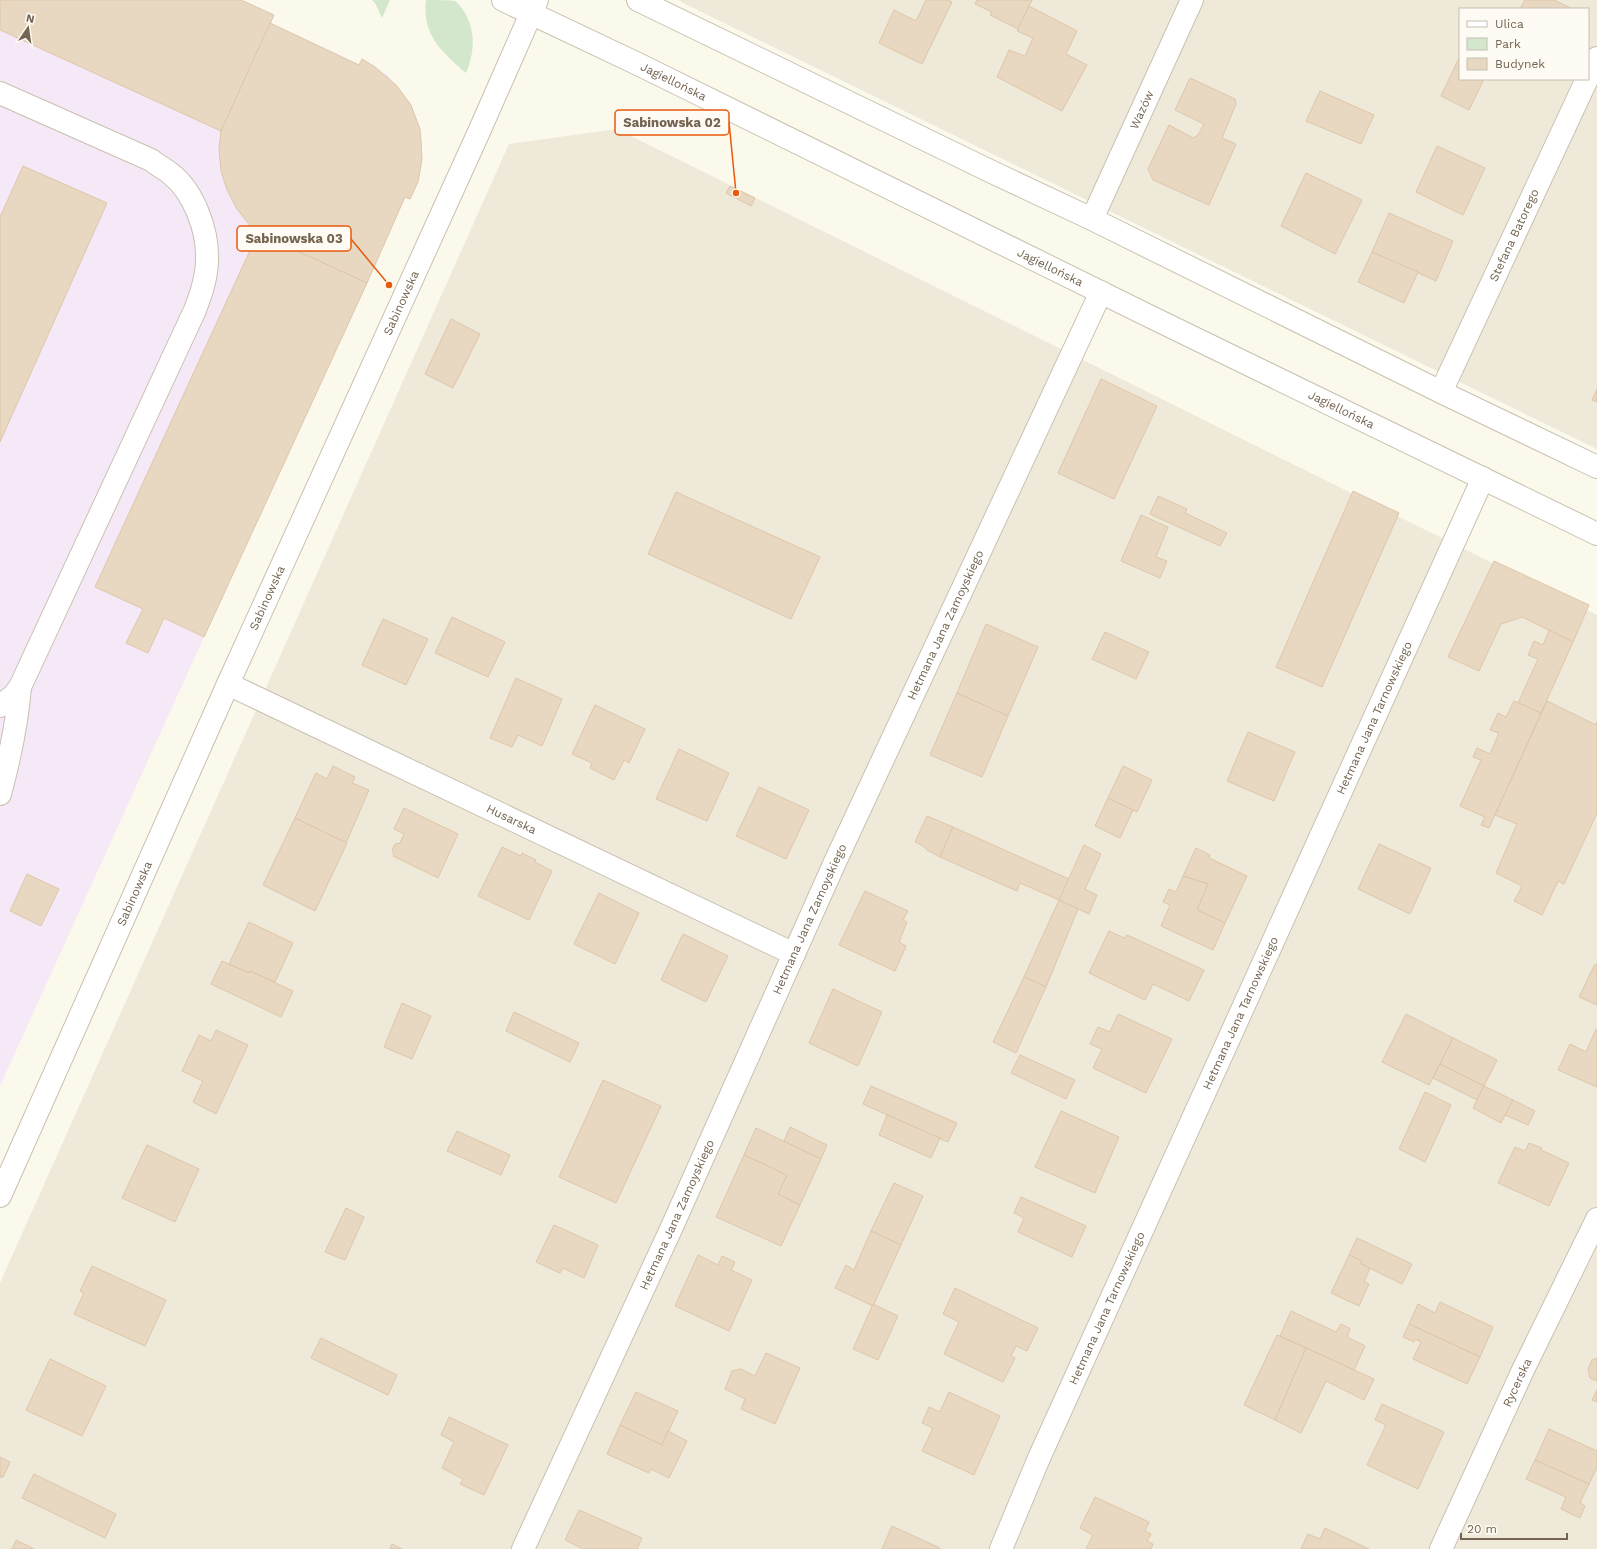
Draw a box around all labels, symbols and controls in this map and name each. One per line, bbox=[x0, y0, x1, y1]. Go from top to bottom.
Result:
north arrow bbox=[8, 8, 48, 48]
legend bbox=[1459, 8, 1589, 80]
text: N bbox=[25, 11, 36, 26]
text: Ulica bbox=[1495, 17, 1524, 31]
text: Park bbox=[1495, 37, 1521, 51]
text: Budynek bbox=[1495, 57, 1545, 71]
street label: Jagiellońska bbox=[638, 59, 709, 104]
street label: Wazów bbox=[1127, 88, 1157, 132]
callout: Sabinowska 02 bbox=[615, 110, 729, 135]
text: Sabinowska 02 bbox=[623, 115, 721, 130]
street label: Stefana Batorego bbox=[1486, 187, 1542, 284]
callout: Sabinowska 03 bbox=[237, 226, 351, 251]
text: Sabinowska 03 bbox=[245, 231, 343, 246]
street label: Jagiellońska bbox=[1015, 245, 1086, 290]
street label: Sabinowska bbox=[380, 268, 422, 337]
street label: Jagiellońska bbox=[1306, 388, 1377, 432]
street label: Hetmana Jana Zamoyskiego bbox=[905, 548, 987, 702]
street label: Sabinowska bbox=[246, 563, 288, 632]
street label: Hetmana Jana Tarnowskiego bbox=[1333, 639, 1415, 797]
street label: Husarska bbox=[484, 801, 539, 837]
street label: Hetmana Jana Zamoyskiego bbox=[770, 842, 850, 997]
street label: Sabinowska bbox=[114, 859, 155, 928]
street label: Hetmana Jana Tarnowskiego bbox=[1200, 934, 1281, 1092]
street label: Hetmana Jana Zamoyskiego bbox=[637, 1137, 717, 1292]
street label: Hetmana Jana Tarnowskiego bbox=[1066, 1229, 1148, 1387]
street label: Rycerska bbox=[1500, 1356, 1535, 1409]
scale bar bbox=[1461, 1515, 1567, 1541]
text: 20 m bbox=[1467, 1522, 1497, 1536]

